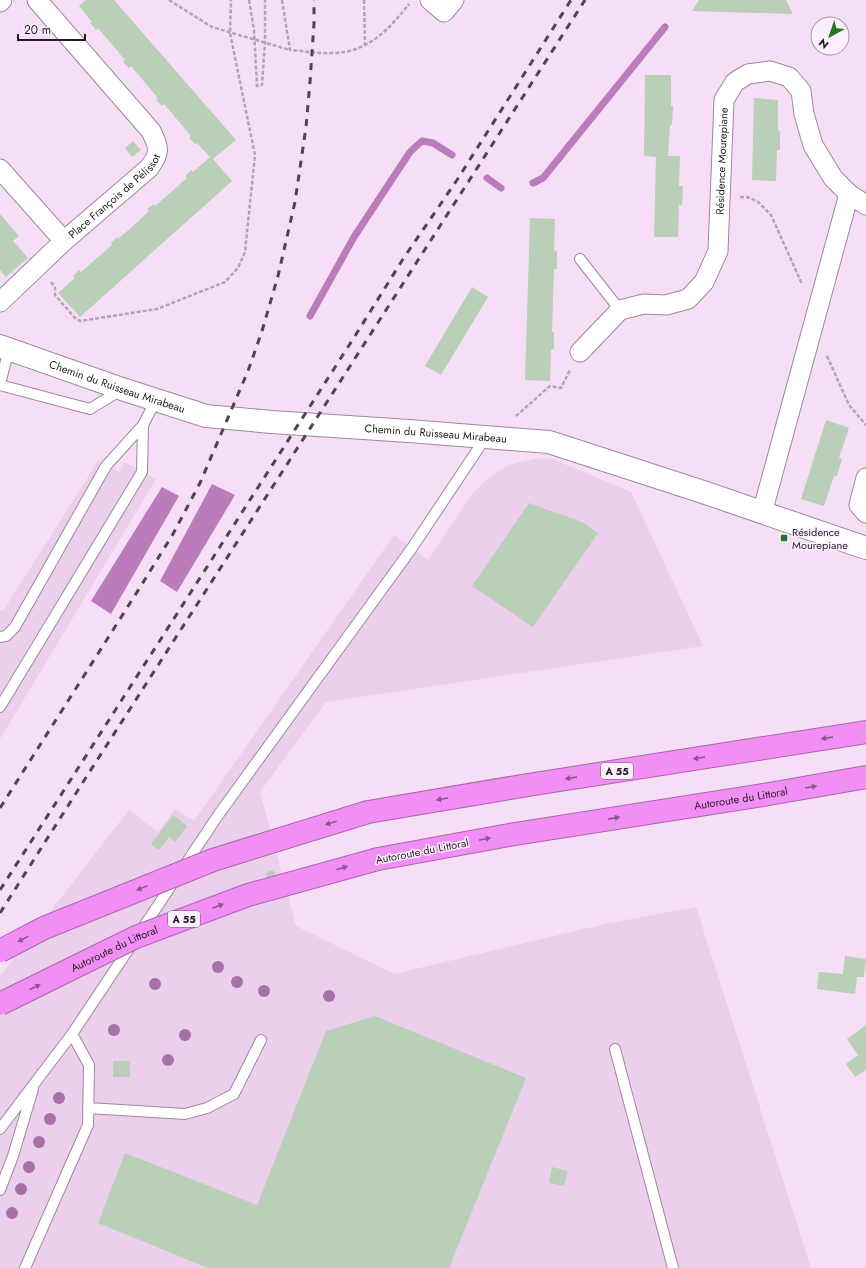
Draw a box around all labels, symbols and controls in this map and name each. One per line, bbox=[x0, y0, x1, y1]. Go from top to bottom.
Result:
scale bar bbox=[18, 16, 85, 42]
north arrow bbox=[810, 16, 850, 56]
text: 20 m bbox=[24, 21, 51, 39]
text: N bbox=[815, 35, 832, 53]
street label: Résidence Mourepiane bbox=[711, 107, 732, 215]
street label: Place François de Pélissot bbox=[65, 152, 164, 242]
street label: Chemin du Ruisseau Mirabeau bbox=[47, 356, 187, 417]
street label: Chemin du Ruisseau Mirabeau bbox=[364, 420, 507, 447]
place label: Résidence Mourepiane bbox=[792, 524, 848, 553]
marker: Résidence Mourepiane bbox=[779, 533, 789, 543]
one-way arrow bbox=[821, 735, 834, 741]
one-way arrow bbox=[693, 755, 705, 761]
road number: A 55 bbox=[601, 763, 633, 779]
one-way arrow bbox=[565, 775, 577, 781]
street label: Autoroute du Littoral bbox=[693, 783, 789, 814]
one-way arrow bbox=[805, 783, 817, 789]
one-way arrow bbox=[436, 797, 448, 803]
one-way arrow bbox=[608, 815, 620, 821]
one-way arrow bbox=[325, 820, 337, 826]
street label: Autoroute du Littoral bbox=[374, 834, 470, 868]
one-way arrow bbox=[479, 836, 492, 842]
one-way arrow bbox=[336, 865, 348, 871]
one-way arrow bbox=[136, 886, 148, 892]
one-way arrow bbox=[212, 902, 224, 908]
road number: A 55 bbox=[168, 911, 200, 927]
street label: Autoroute du Littoral bbox=[68, 922, 160, 976]
one-way arrow bbox=[17, 936, 29, 943]
one-way arrow bbox=[29, 984, 41, 990]

